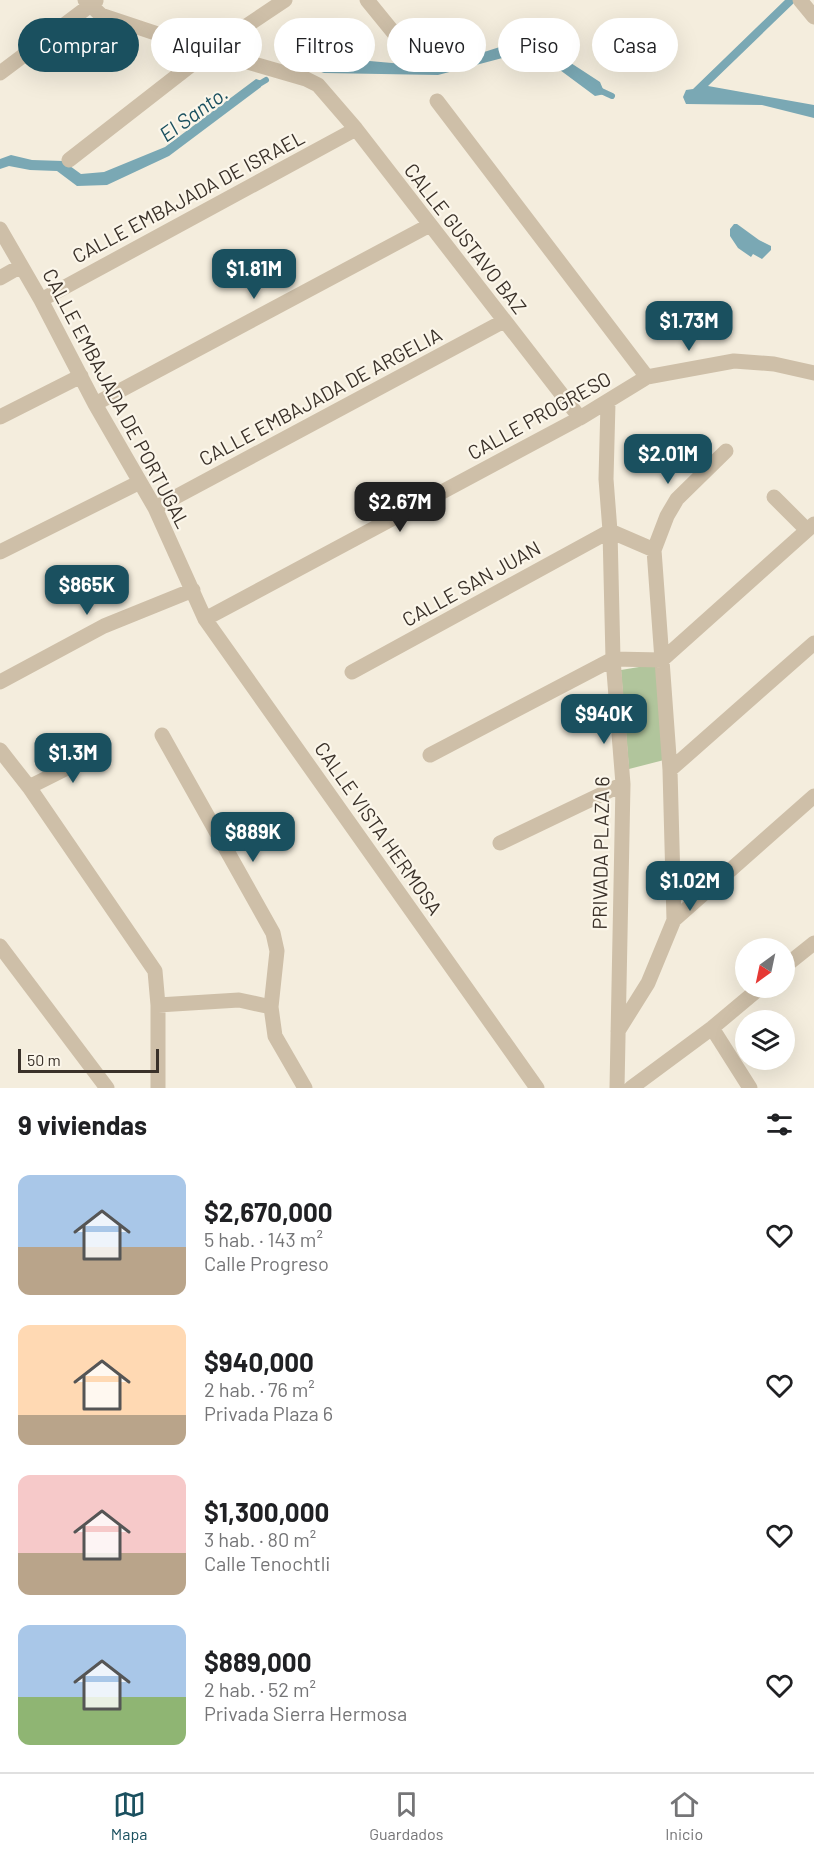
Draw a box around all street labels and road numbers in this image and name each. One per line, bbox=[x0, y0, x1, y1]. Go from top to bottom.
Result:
street label: CALLE EMBAJADA DE ISRAEL bbox=[68, 124, 308, 268]
street label: CALLE GUSTAVO BAZ bbox=[400, 158, 532, 318]
street label: CALLE EMBAJADA DE PORTUGAL bbox=[38, 264, 196, 532]
street label: CALLE EMBAJADA DE ARGELIA bbox=[195, 322, 445, 470]
street label: CALLE PROGRESO bbox=[463, 366, 615, 464]
street label: CALLE SAN JUAN bbox=[398, 535, 544, 631]
street label: CALLE VISTA HERMOSA bbox=[310, 737, 448, 919]
street label: PRIVADA PLAZA 6 bbox=[587, 776, 613, 930]

